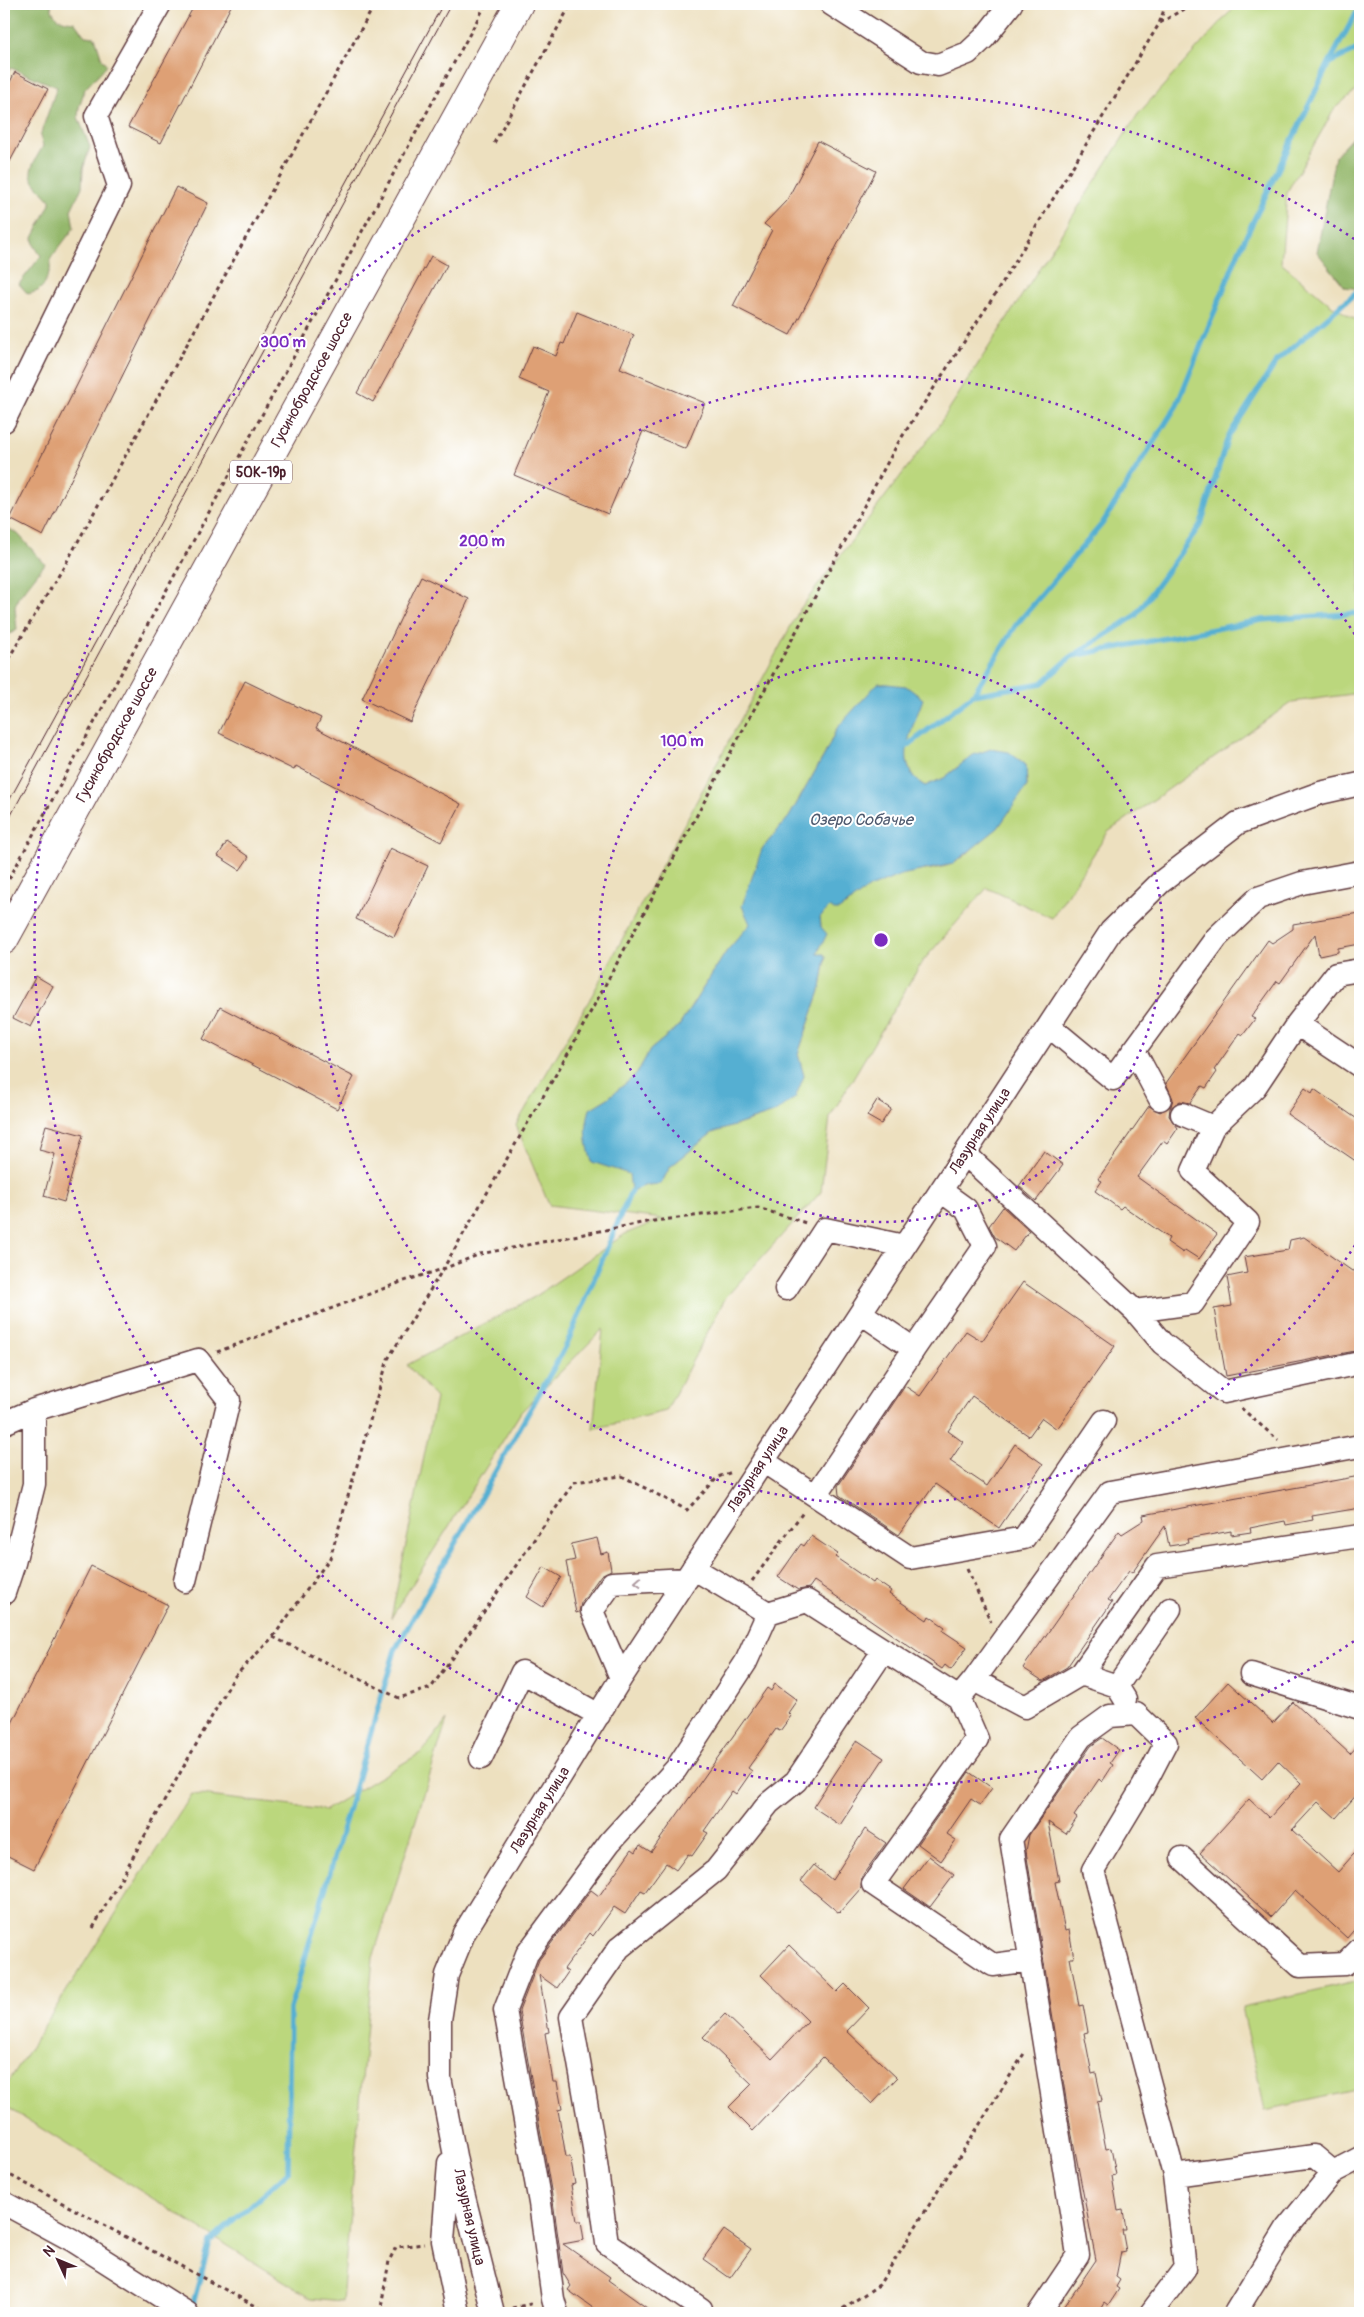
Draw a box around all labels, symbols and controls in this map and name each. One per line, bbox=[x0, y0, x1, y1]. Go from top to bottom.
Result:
street label: Гусинобродское шоссе bbox=[267, 309, 357, 451]
text: 300 m bbox=[260, 333, 306, 352]
road number: 50К-19р bbox=[230, 461, 292, 484]
text: 200 m bbox=[459, 532, 505, 551]
street label: Гусинобродское шоссе bbox=[72, 664, 162, 806]
text: 100 m bbox=[661, 732, 703, 751]
water label: Озеро Собачье bbox=[809, 810, 915, 830]
centre of rings bbox=[872, 931, 890, 949]
street label: Лазурная улица bbox=[945, 1084, 1015, 1178]
street label: Лазурная улица bbox=[723, 1422, 793, 1516]
one-way arrow bbox=[634, 1576, 642, 1587]
street label: Лазурная улица bbox=[505, 1763, 574, 1858]
street label: Лазурная улица bbox=[448, 2166, 489, 2267]
north arrow bbox=[32, 2234, 82, 2284]
text: N bbox=[40, 2242, 58, 2261]

